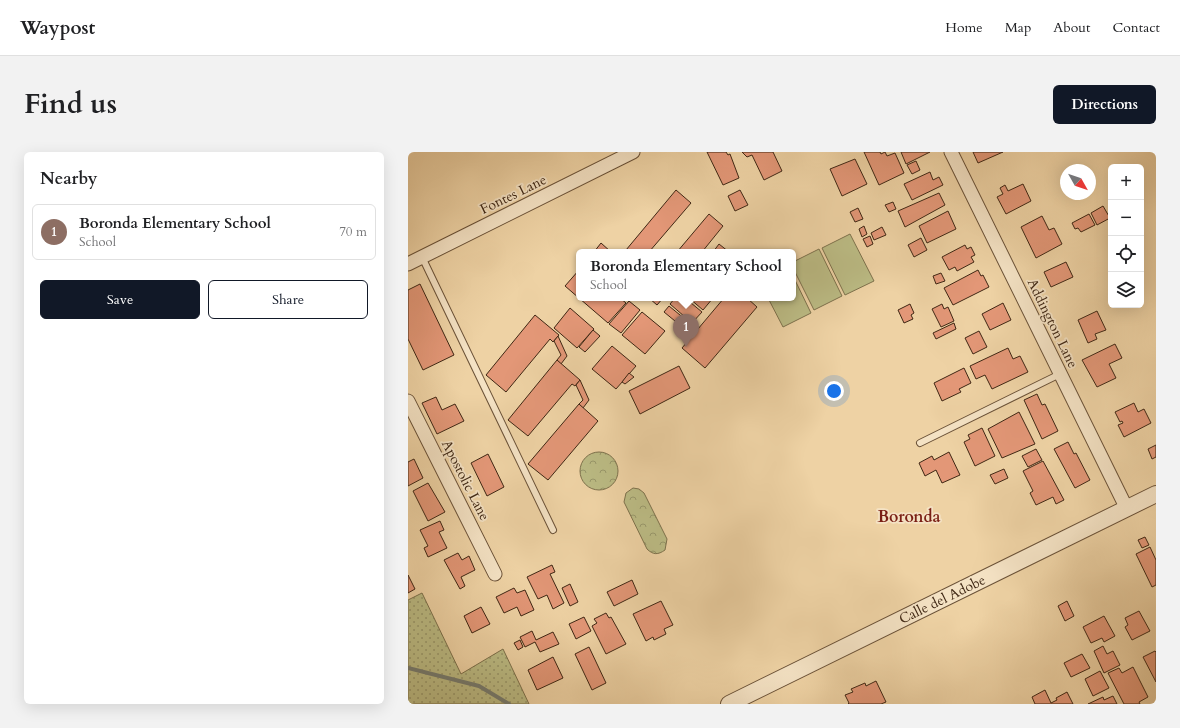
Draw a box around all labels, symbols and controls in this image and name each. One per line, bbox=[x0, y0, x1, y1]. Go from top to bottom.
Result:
text: Waypost bbox=[20, 15, 95, 41]
text: Home bbox=[945, 18, 983, 37]
text: Map bbox=[1005, 18, 1031, 37]
text: About bbox=[1053, 18, 1090, 37]
text: Contact bbox=[1112, 18, 1160, 37]
text: Find us bbox=[24, 85, 117, 123]
button: Directions bbox=[1053, 85, 1156, 124]
north arrow bbox=[1060, 164, 1096, 200]
map controls bbox=[1108, 164, 1144, 308]
button: + bbox=[1108, 164, 1144, 200]
text: Nearby bbox=[40, 167, 97, 190]
street label: Fontes Lane bbox=[477, 170, 550, 219]
button: − bbox=[1108, 200, 1144, 236]
text: Boronda Elementary School bbox=[79, 213, 271, 233]
text: 1 bbox=[51, 223, 57, 241]
text: 70 m bbox=[339, 223, 367, 241]
text: School bbox=[79, 233, 116, 251]
button: locate bbox=[1108, 236, 1144, 272]
popup bbox=[576, 249, 796, 301]
text: Boronda Elementary School bbox=[590, 256, 782, 276]
button: layers bbox=[1108, 272, 1144, 308]
street label: Addington Lane bbox=[1023, 275, 1082, 371]
text: School bbox=[590, 276, 627, 294]
button: Save bbox=[40, 280, 200, 319]
button: Share bbox=[208, 280, 368, 319]
pin: 1 bbox=[673, 314, 699, 347]
your location bbox=[824, 381, 844, 401]
street label: Apostolic Lane bbox=[437, 437, 494, 524]
district label: Boronda bbox=[878, 506, 941, 528]
street label: Calle del Adobe bbox=[896, 570, 989, 629]

